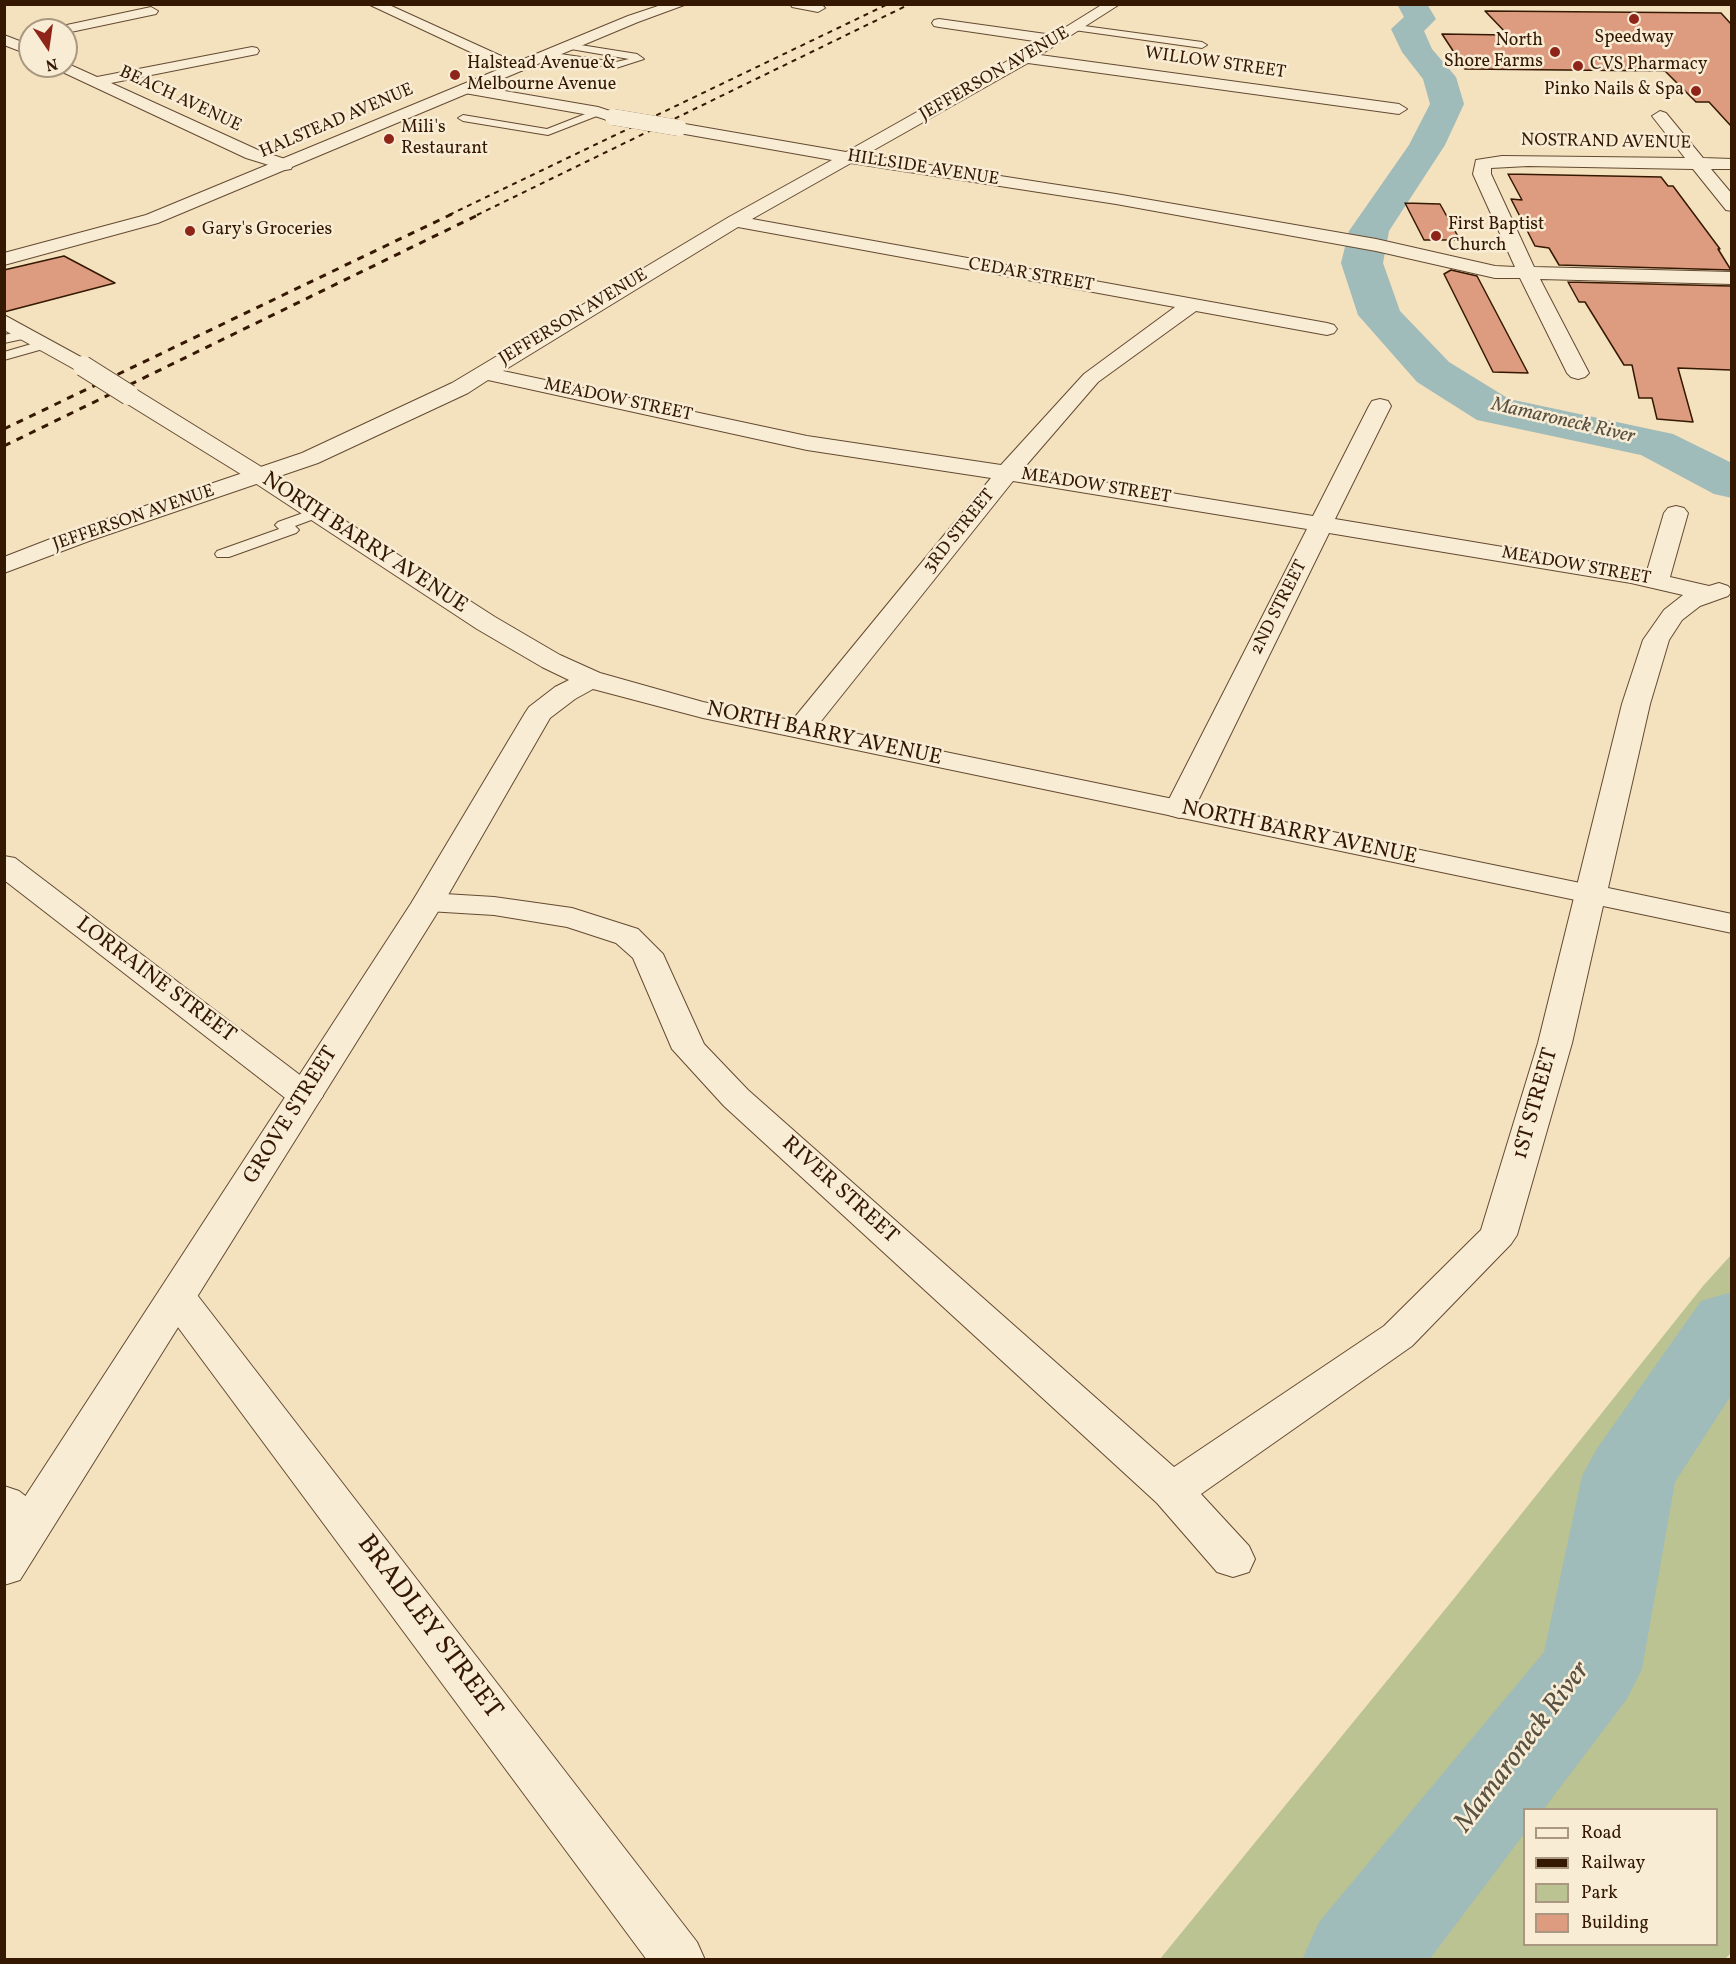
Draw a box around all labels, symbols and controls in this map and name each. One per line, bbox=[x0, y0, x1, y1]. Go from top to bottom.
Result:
marker: Speedway bbox=[1627, 12, 1641, 26]
north arrow bbox=[18, 18, 78, 78]
street label: JEFFERSON AVENUE bbox=[916, 23, 1074, 127]
place label: Speedway bbox=[1594, 28, 1674, 50]
place label: North Shore Farms bbox=[1444, 31, 1543, 74]
street label: WILLOW STREET bbox=[1143, 43, 1287, 85]
marker: North Shore Farms bbox=[1548, 45, 1562, 59]
text: N bbox=[43, 52, 60, 76]
place label: Halstead Avenue & Melbourne Avenue bbox=[467, 54, 616, 97]
place label: CVS Pharmacy bbox=[1590, 55, 1707, 77]
marker: CVS Pharmacy bbox=[1571, 59, 1585, 73]
street label: BEACH AVENUE bbox=[115, 62, 245, 138]
marker: Halstead Avenue & Melbourne Avenue bbox=[448, 68, 462, 82]
street label: HALSTEAD AVENUE bbox=[257, 80, 417, 164]
place label: Pinko Nails & Spa bbox=[1544, 80, 1684, 102]
marker: Pinko Nails & Spa bbox=[1689, 84, 1703, 98]
place label: Mili's Restaurant bbox=[401, 118, 488, 160]
street label: NOSTRAND AVENUE bbox=[1521, 131, 1691, 155]
marker: Mili's Restaurant bbox=[382, 132, 396, 146]
street label: HILLSIDE AVENUE bbox=[846, 146, 1000, 192]
place label: First Baptist Church bbox=[1448, 215, 1544, 258]
place label: Gary's Groceries bbox=[202, 220, 332, 242]
marker: Gary's Groceries bbox=[183, 224, 197, 238]
marker: First Baptist Church bbox=[1429, 229, 1443, 243]
street label: CEDAR STREET bbox=[966, 254, 1096, 298]
street label: JEFFERSON AVENUE bbox=[496, 265, 652, 371]
street label: MEADOW STREET bbox=[542, 375, 694, 427]
water label: Mamaroneck River bbox=[1489, 394, 1637, 450]
street label: MEADOW STREET bbox=[1020, 465, 1172, 509]
street label: NORTH BARRY AVENUE bbox=[256, 468, 472, 620]
street label: JEFFERSON AVENUE bbox=[50, 481, 218, 557]
street label: 3RD STREET bbox=[920, 486, 1000, 578]
street label: MEADOW STREET bbox=[1500, 543, 1652, 591]
street label: 2ND STREET bbox=[1247, 557, 1313, 659]
street label: NORTH BARRY AVENUE bbox=[704, 697, 944, 773]
street label: NORTH BARRY AVENUE bbox=[1179, 796, 1419, 872]
street label: LORRAINE STREET bbox=[70, 912, 240, 1050]
street label: GROVE STREET bbox=[239, 1042, 345, 1190]
street label: 1ST STREET bbox=[1509, 1045, 1565, 1163]
street label: RIVER STREET bbox=[775, 1132, 903, 1250]
street label: BRADLEY STREET bbox=[348, 1529, 508, 1727]
water label: Mamaroneck River bbox=[1449, 1656, 1599, 1840]
legend bbox=[1523, 1808, 1718, 1946]
text: Road bbox=[1581, 1821, 1622, 1846]
text: Railway bbox=[1581, 1851, 1645, 1876]
text: Park bbox=[1581, 1881, 1618, 1906]
text: Building bbox=[1581, 1911, 1649, 1936]

